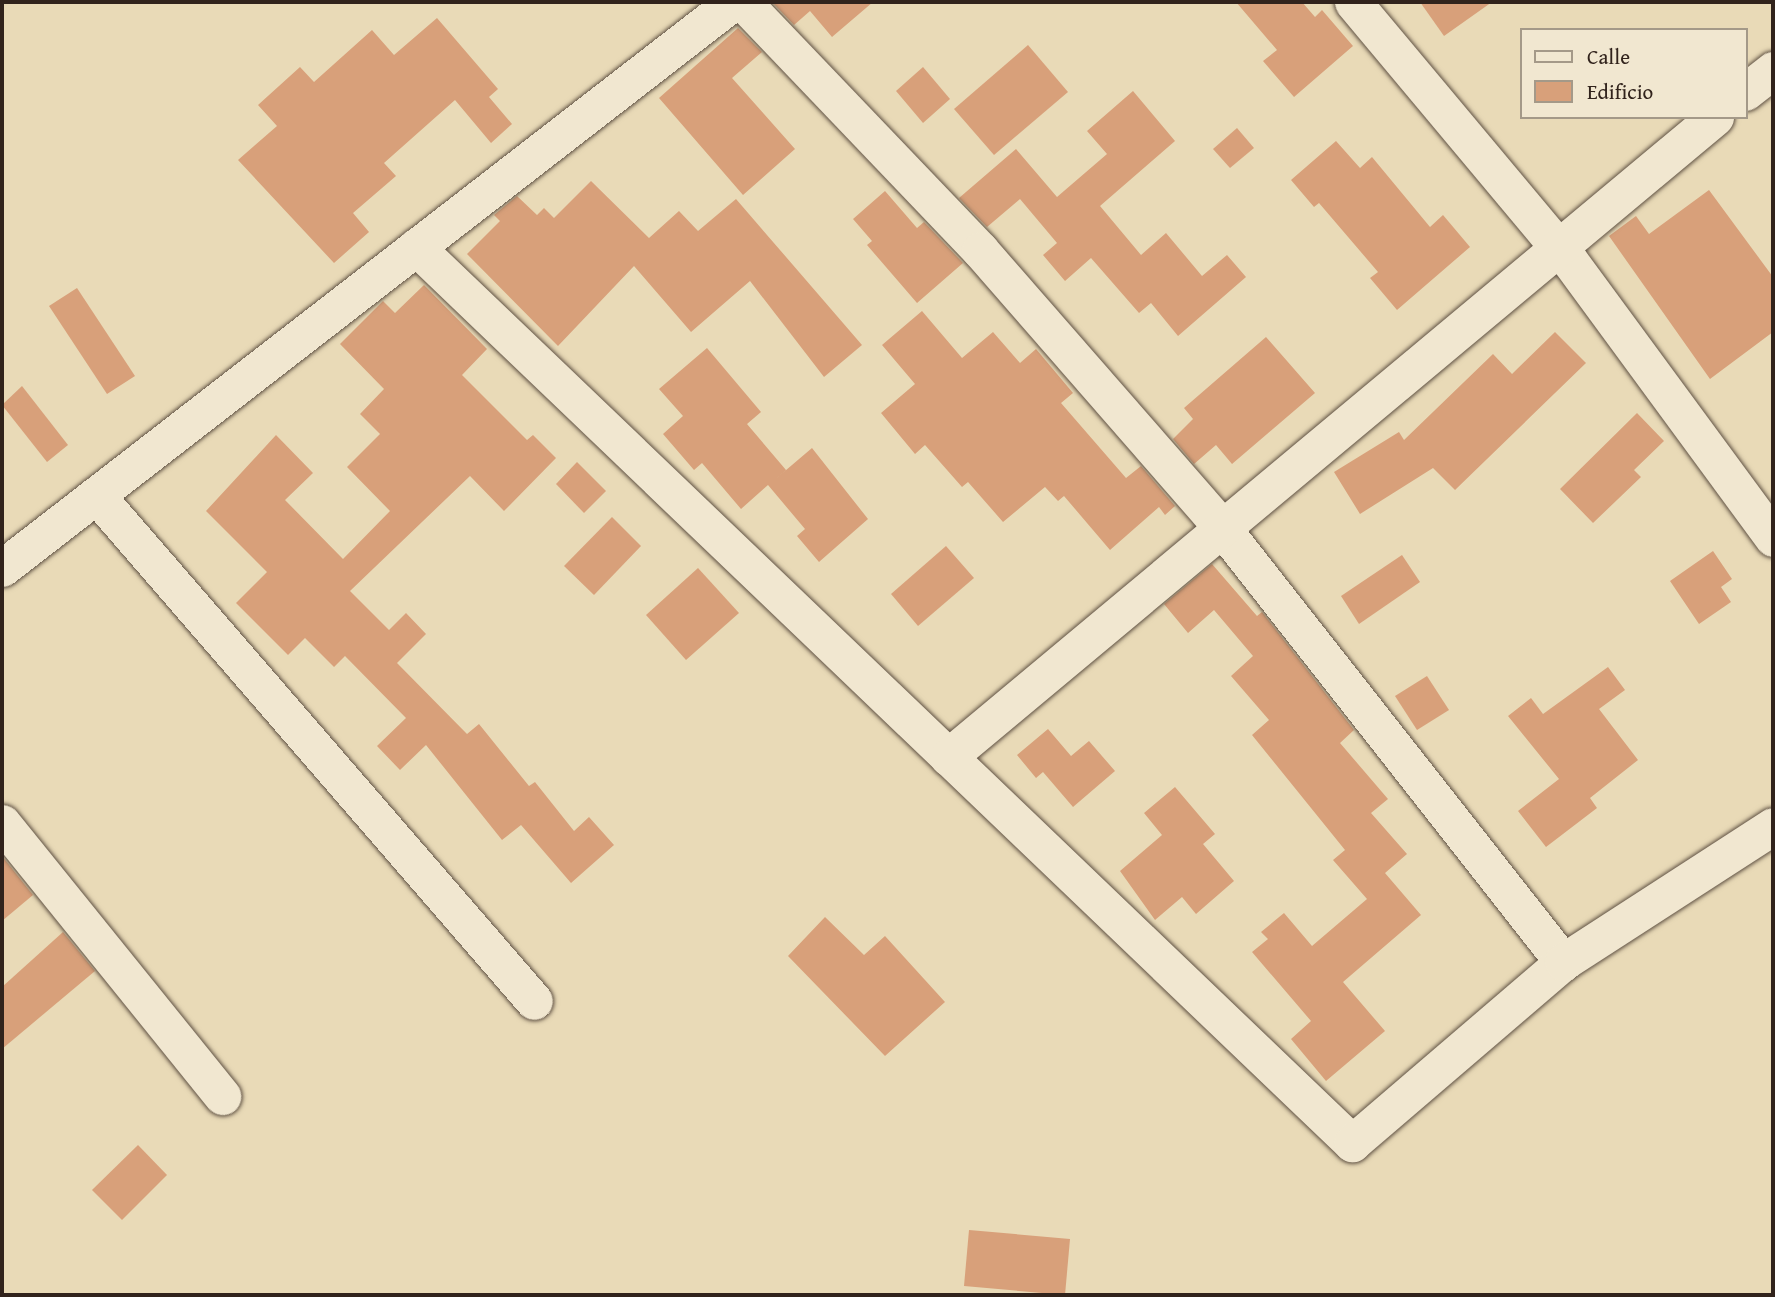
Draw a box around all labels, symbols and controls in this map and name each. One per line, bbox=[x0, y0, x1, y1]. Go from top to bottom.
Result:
legend bbox=[1520, 28, 1747, 119]
text: Calle bbox=[1587, 41, 1630, 72]
text: Edificio bbox=[1587, 76, 1653, 107]

